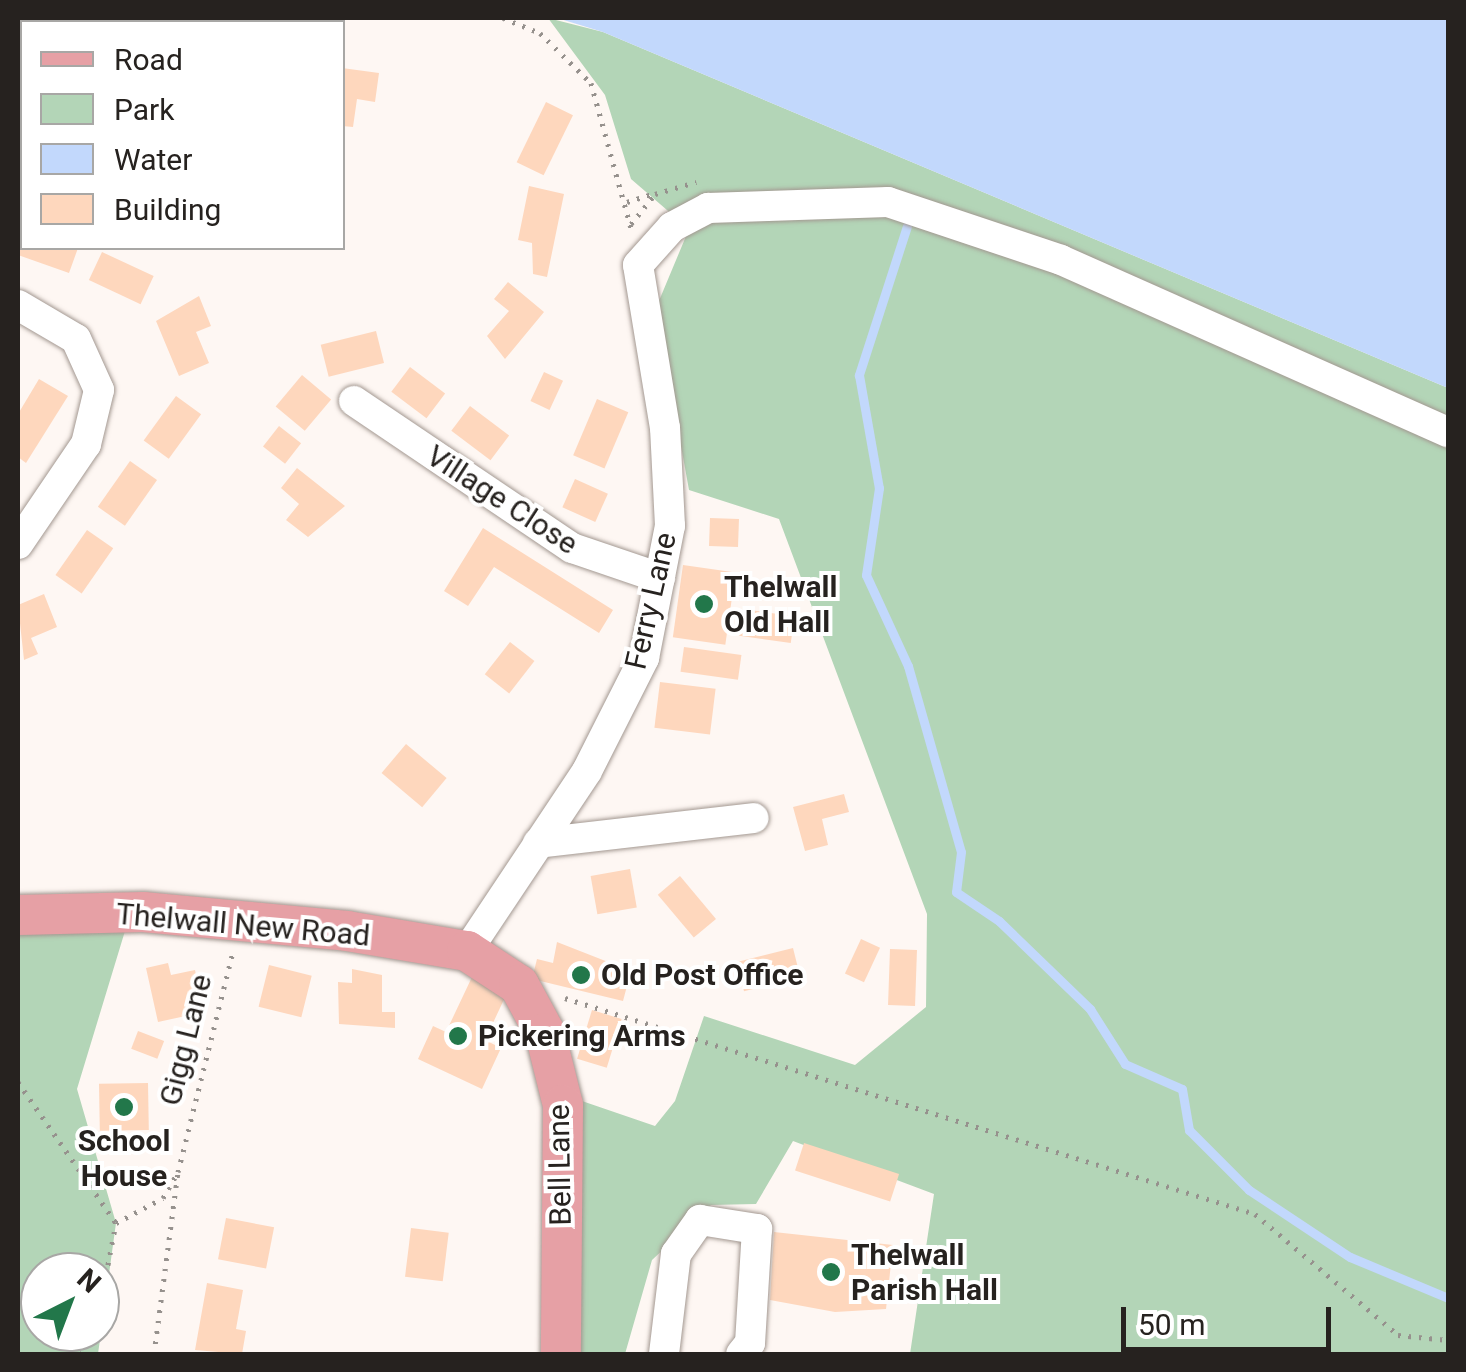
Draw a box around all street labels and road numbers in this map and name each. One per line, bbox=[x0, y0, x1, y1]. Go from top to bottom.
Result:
street label: Village Close bbox=[420, 438, 584, 562]
street label: Ferry Lane bbox=[618, 529, 684, 673]
street label: Thelwall New Road bbox=[115, 896, 371, 954]
street label: Gigg Lane bbox=[152, 971, 220, 1109]
street label: Bell Lane bbox=[541, 1104, 579, 1226]

